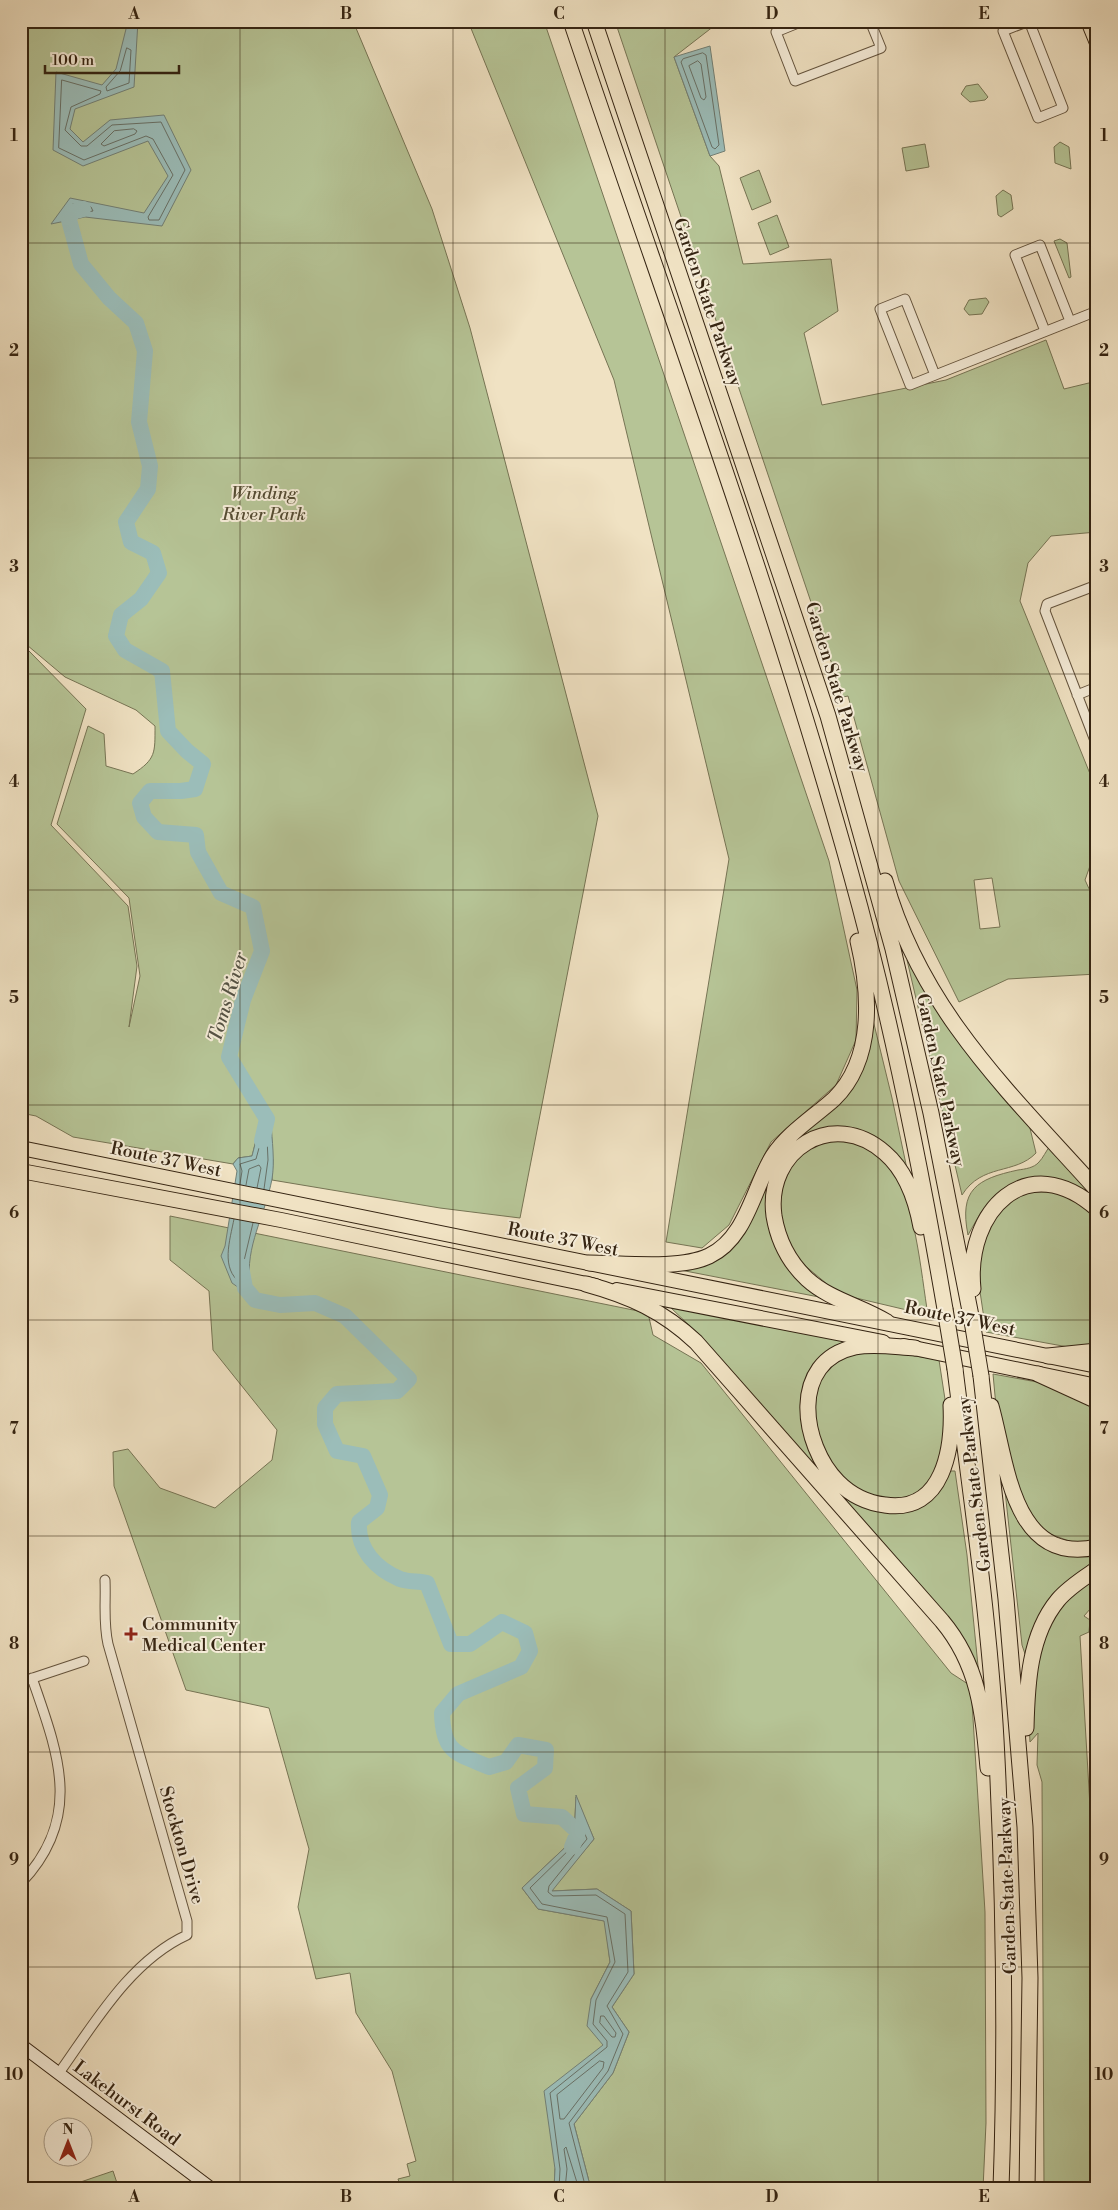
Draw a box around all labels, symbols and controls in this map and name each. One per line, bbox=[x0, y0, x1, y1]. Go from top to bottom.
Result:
text: A bbox=[127, 4, 140, 24]
text: B bbox=[340, 4, 352, 24]
text: C bbox=[553, 4, 565, 24]
text: D bbox=[766, 4, 779, 24]
text: E bbox=[978, 4, 990, 24]
scale bar bbox=[45, 42, 179, 74]
text: 100 m bbox=[52, 51, 94, 70]
text: 1 bbox=[10, 126, 18, 146]
text: 1 bbox=[1100, 126, 1108, 146]
street label: Garden State Parkway bbox=[668, 215, 747, 390]
text: 2 bbox=[9, 341, 19, 361]
text: 2 bbox=[1099, 341, 1109, 361]
park label: Winding River Park bbox=[221, 482, 306, 526]
text: 3 bbox=[9, 557, 19, 577]
text: 3 bbox=[1099, 557, 1109, 577]
street label: Garden State Parkway bbox=[800, 599, 873, 775]
text: 4 bbox=[9, 772, 20, 792]
text: 4 bbox=[1099, 772, 1110, 792]
water label: Toms River bbox=[203, 948, 253, 1045]
text: 5 bbox=[9, 988, 19, 1008]
text: 5 bbox=[1099, 988, 1109, 1008]
street label: Garden State Parkway bbox=[911, 991, 970, 1169]
street label: Route 37 West bbox=[108, 1137, 224, 1183]
text: 6 bbox=[9, 1203, 19, 1223]
text: 6 bbox=[1099, 1203, 1109, 1223]
street label: Route 37 West bbox=[505, 1217, 621, 1262]
street label: Route 37 West bbox=[902, 1296, 1018, 1342]
street label: Garden State Parkway bbox=[952, 1395, 997, 1573]
text: 7 bbox=[9, 1419, 19, 1439]
text: 7 bbox=[1099, 1419, 1109, 1439]
place label: Community Medical Center bbox=[142, 1613, 266, 1657]
marker: Community Medical Center bbox=[124, 1627, 138, 1641]
text: 8 bbox=[9, 1634, 19, 1654]
text: 8 bbox=[1099, 1634, 1109, 1654]
street label: Stockton Drive bbox=[154, 1784, 209, 1907]
street label: Garden State Parkway bbox=[993, 1797, 1022, 1975]
text: 9 bbox=[9, 1850, 19, 1870]
text: 9 bbox=[1099, 1850, 1109, 1870]
street label: Lakehurst Road bbox=[69, 2056, 185, 2152]
text: 10 bbox=[5, 2065, 23, 2085]
text: 10 bbox=[1095, 2065, 1113, 2085]
north arrow bbox=[42, 2118, 92, 2168]
text: N bbox=[62, 2121, 74, 2139]
text: A bbox=[127, 2187, 140, 2207]
text: B bbox=[340, 2187, 352, 2207]
text: C bbox=[553, 2187, 565, 2207]
text: D bbox=[766, 2187, 779, 2207]
text: E bbox=[978, 2187, 990, 2207]

